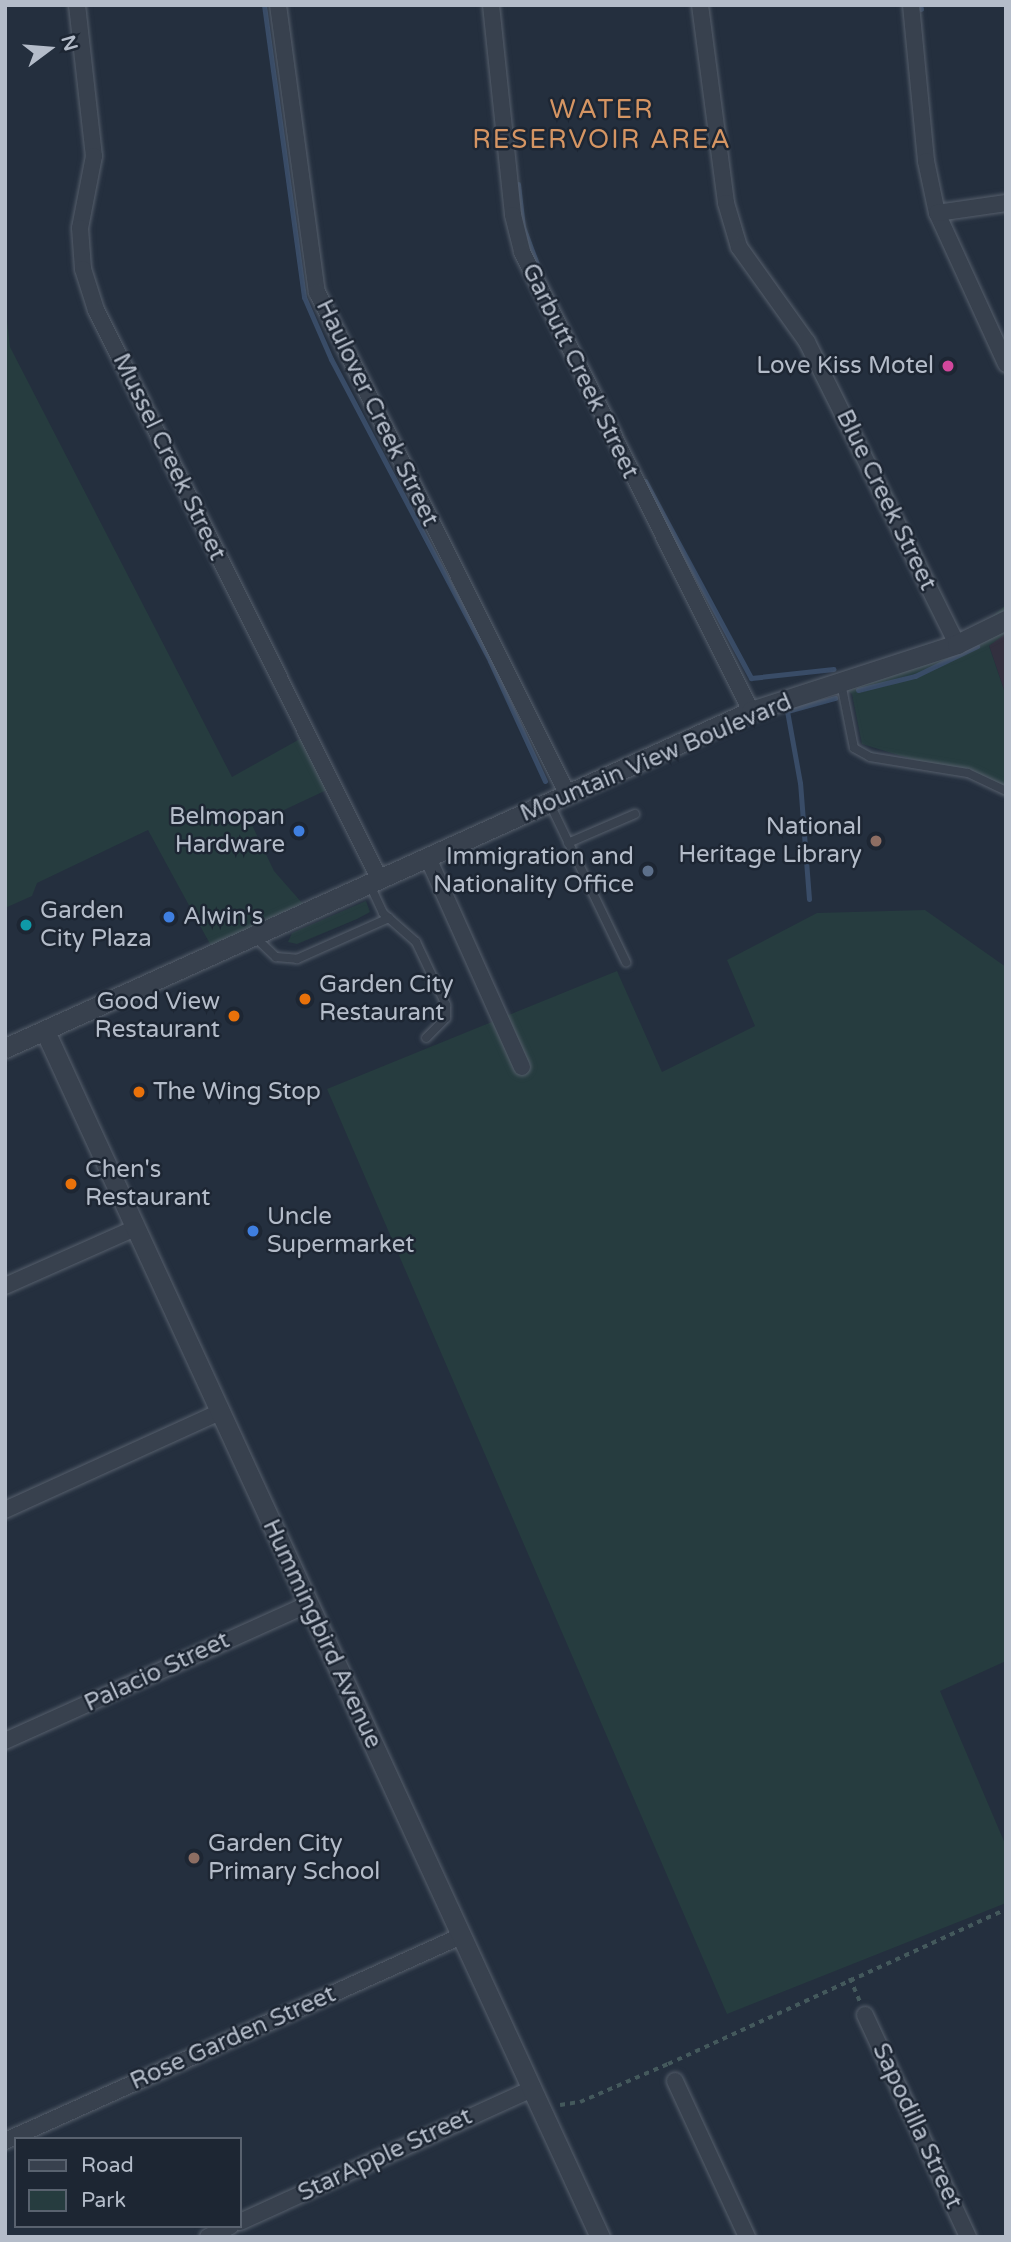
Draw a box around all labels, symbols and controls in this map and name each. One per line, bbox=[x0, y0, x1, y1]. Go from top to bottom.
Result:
north arrow bbox=[14, 14, 84, 84]
text: N bbox=[57, 33, 82, 54]
district label: WATER RESERVOIR AREA bbox=[474, 94, 730, 156]
street label: Garbutt Creek Street bbox=[515, 259, 645, 483]
street label: Haulover Creek Street bbox=[310, 295, 444, 531]
street label: Mussel Creek Street bbox=[106, 349, 232, 565]
place label: Love Kiss Motel bbox=[756, 352, 934, 380]
marker: Love Kiss Motel bbox=[940, 358, 956, 374]
street label: Blue Creek Street bbox=[830, 405, 942, 595]
street label: Mountain View Boulevard bbox=[516, 688, 796, 828]
place label: Belmopan Hardware bbox=[169, 803, 285, 859]
place label: National Heritage Library bbox=[678, 813, 862, 869]
marker: Belmopan Hardware bbox=[291, 823, 307, 839]
marker: National Heritage Library bbox=[868, 833, 884, 849]
place label: Immigration and Nationality Office bbox=[433, 843, 634, 899]
marker: Immigration and Nationality Office bbox=[640, 863, 656, 879]
place label: Garden City Plaza bbox=[40, 897, 152, 953]
place label: Alwin's bbox=[183, 903, 263, 931]
marker: Alwin's bbox=[161, 909, 177, 925]
marker: Garden City Plaza bbox=[18, 917, 34, 933]
place label: Garden City Restaurant bbox=[319, 971, 454, 1027]
place label: Good View Restaurant bbox=[95, 988, 220, 1044]
marker: Garden City Restaurant bbox=[297, 991, 313, 1007]
marker: Good View Restaurant bbox=[226, 1008, 242, 1024]
place label: The Wing Stop bbox=[153, 1078, 321, 1106]
marker: The Wing Stop bbox=[131, 1084, 147, 1100]
place label: Chen's Restaurant bbox=[85, 1156, 210, 1212]
marker: Chen's Restaurant bbox=[63, 1176, 79, 1192]
place label: Uncle Supermarket bbox=[267, 1203, 414, 1259]
marker: Uncle Supermarket bbox=[245, 1223, 261, 1239]
street label: Hummingbird Avenue bbox=[256, 1515, 388, 1753]
street label: Palacio Street bbox=[80, 1626, 234, 1718]
place label: Garden City Primary School bbox=[208, 1830, 380, 1886]
marker: Garden City Primary School bbox=[186, 1850, 202, 1866]
street label: Rose Garden Street bbox=[126, 1980, 340, 2096]
street label: Sapodilla Street bbox=[866, 2039, 968, 2213]
street label: StarApple Street bbox=[293, 2102, 477, 2208]
legend bbox=[14, 2137, 242, 2228]
text: Road bbox=[81, 2153, 134, 2178]
text: Park bbox=[81, 2188, 126, 2213]

